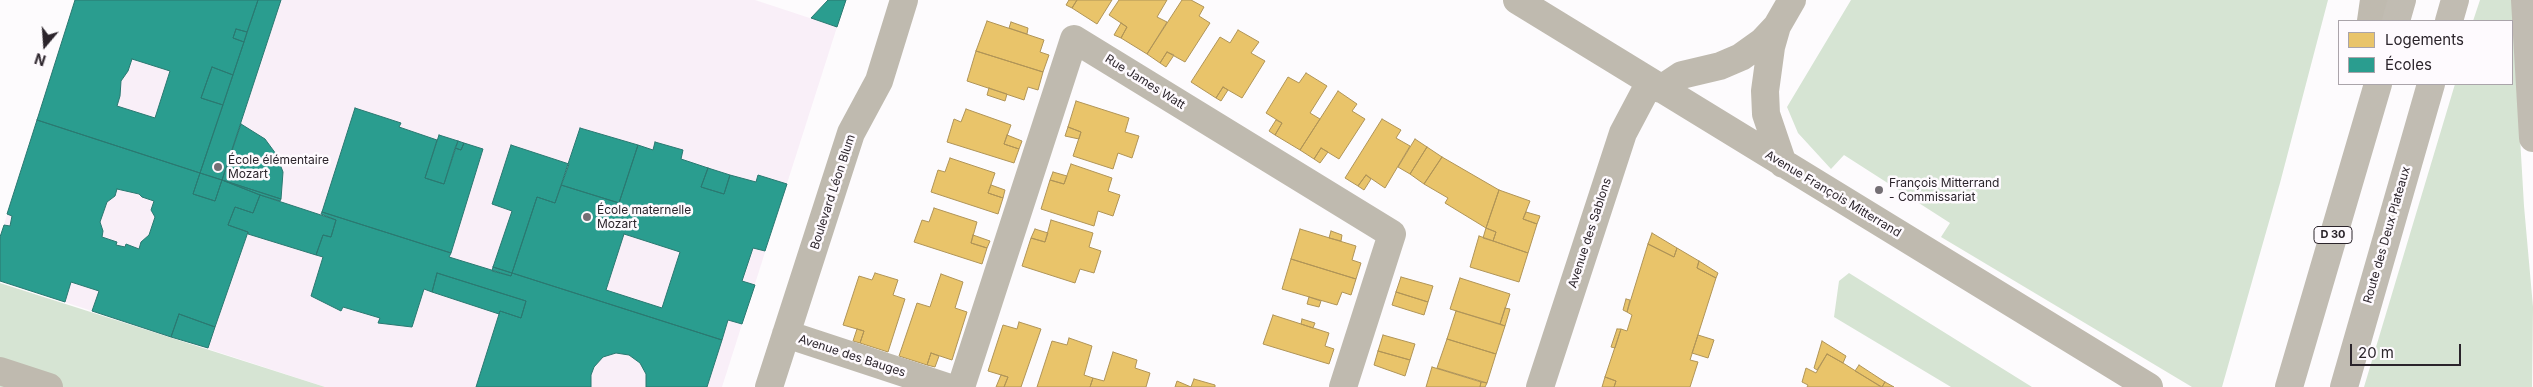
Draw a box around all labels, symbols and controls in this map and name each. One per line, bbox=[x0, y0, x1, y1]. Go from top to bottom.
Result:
north arrow bbox=[20, 20, 70, 70]
legend bbox=[2338, 20, 2513, 85]
text: Logements bbox=[2385, 30, 2464, 49]
text: N bbox=[33, 50, 48, 69]
street label: Rue James Watt bbox=[1102, 52, 1188, 112]
text: Écoles bbox=[2385, 55, 2432, 74]
street label: Boulevard Léon Blum bbox=[808, 133, 858, 251]
street label: Avenue François Mitterrand bbox=[1762, 148, 1904, 240]
place label: École élémentaire Mozart bbox=[228, 153, 329, 181]
marker: École élémentaire Mozart bbox=[212, 161, 224, 173]
street label: Route des Deux Plateaux bbox=[2361, 165, 2413, 305]
street label: Avenue des Sablons bbox=[1565, 176, 1615, 290]
place label: François Mitterrand - Commissariat bbox=[1889, 176, 1999, 204]
marker: François Mitterrand - Commissariat bbox=[1873, 184, 1885, 196]
place label: École maternelle Mozart bbox=[597, 203, 691, 231]
marker: École maternelle Mozart bbox=[581, 211, 593, 223]
road number: D 30 bbox=[2314, 226, 2352, 244]
street label: Avenue des Bauges bbox=[797, 332, 907, 380]
scale bar bbox=[2353, 334, 2464, 366]
text: 20 m bbox=[2358, 343, 2394, 362]

